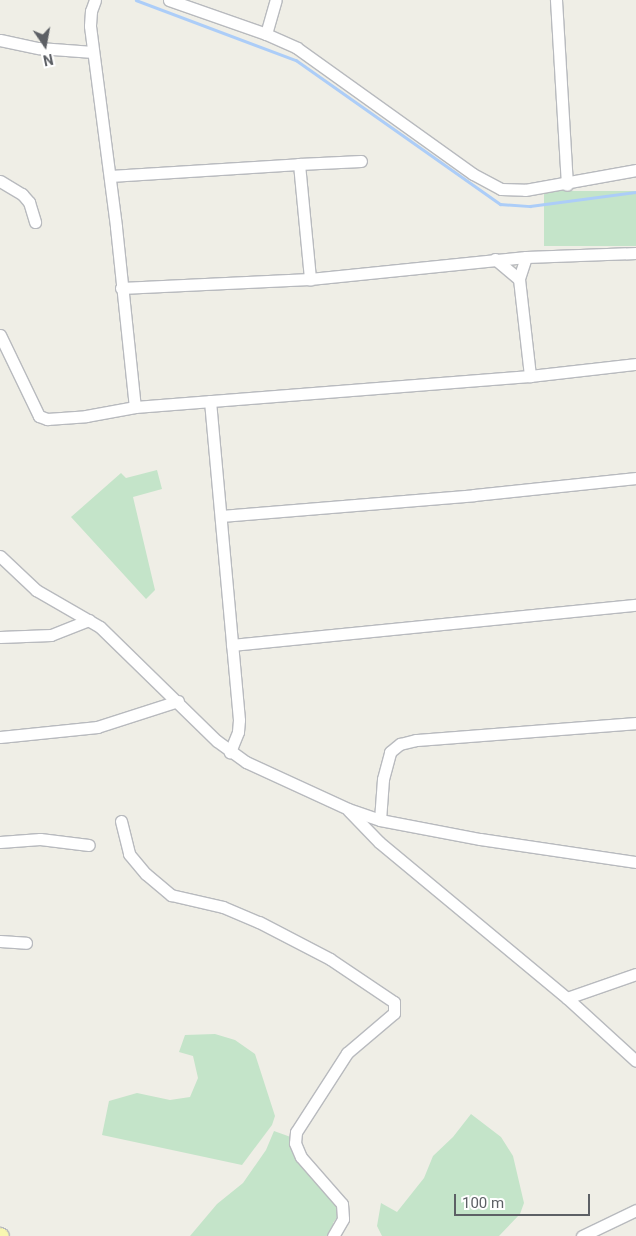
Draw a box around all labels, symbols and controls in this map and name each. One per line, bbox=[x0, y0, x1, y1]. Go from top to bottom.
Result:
north arrow bbox=[20, 20, 70, 70]
text: N bbox=[42, 51, 55, 69]
scale bar bbox=[456, 1184, 592, 1216]
text: 100 m bbox=[462, 1194, 504, 1212]

